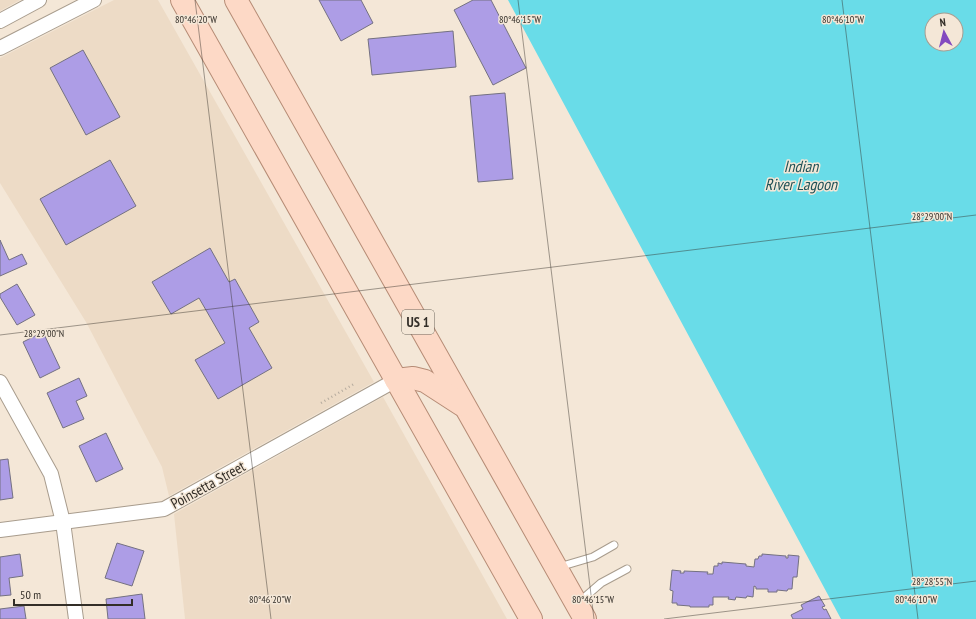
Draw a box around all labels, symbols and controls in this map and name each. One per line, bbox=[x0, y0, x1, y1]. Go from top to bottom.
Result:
north arrow bbox=[924, 12, 964, 52]
text: 80°46'20"W bbox=[175, 13, 217, 26]
text: 80°46'15"W bbox=[499, 13, 541, 26]
text: 80°46'10"W bbox=[822, 13, 864, 26]
text: N bbox=[939, 15, 947, 29]
water label: Indian River Lagoon bbox=[765, 156, 838, 194]
text: 28°29'00"N bbox=[912, 210, 952, 223]
road number: US 1 bbox=[402, 310, 434, 334]
text: 28°29'00"N bbox=[24, 327, 64, 340]
street label: Poinsetta Street bbox=[167, 456, 248, 513]
text: 28°28'55"N bbox=[912, 575, 952, 588]
scale bar bbox=[14, 581, 132, 607]
text: 50 m bbox=[20, 587, 41, 602]
text: 80°46'20"W bbox=[249, 593, 291, 606]
text: 80°46'15"W bbox=[572, 593, 614, 606]
text: 80°46'10"W bbox=[895, 593, 937, 606]

